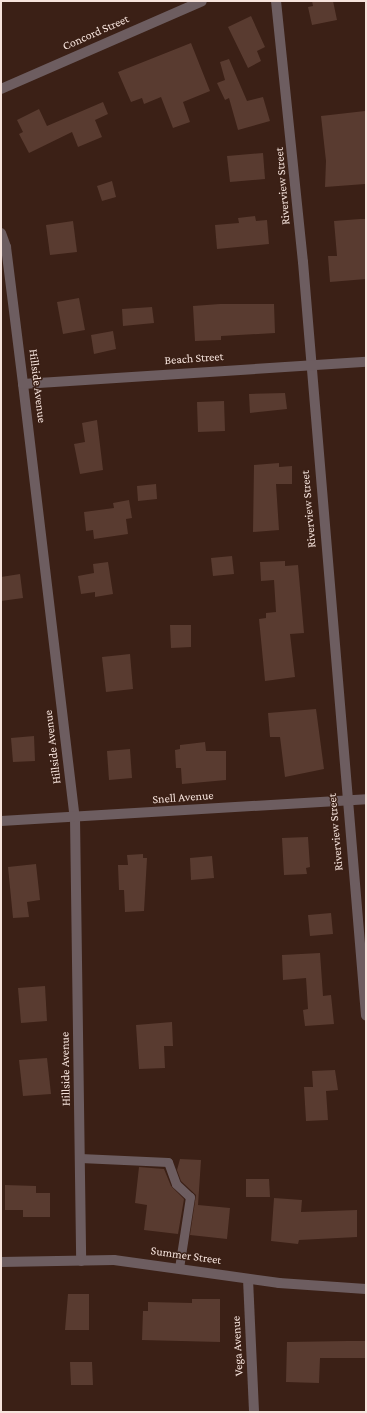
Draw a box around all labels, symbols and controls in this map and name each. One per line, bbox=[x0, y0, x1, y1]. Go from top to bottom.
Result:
street label: Concord Street bbox=[61, 12, 131, 54]
street label: Riverview Street bbox=[272, 147, 294, 225]
street label: Hillside Avenue bbox=[25, 348, 49, 424]
street label: Beach Street bbox=[164, 350, 224, 368]
street label: Riverview Street bbox=[298, 470, 320, 548]
street label: Hillside Avenue bbox=[41, 709, 65, 785]
street label: Snell Avenue bbox=[152, 789, 214, 807]
street label: Riverview Street bbox=[325, 793, 347, 871]
street label: Hillside Avenue bbox=[58, 1032, 74, 1106]
street label: Summer Street bbox=[150, 1244, 222, 1268]
street label: Vega Avenue bbox=[229, 1315, 247, 1377]

